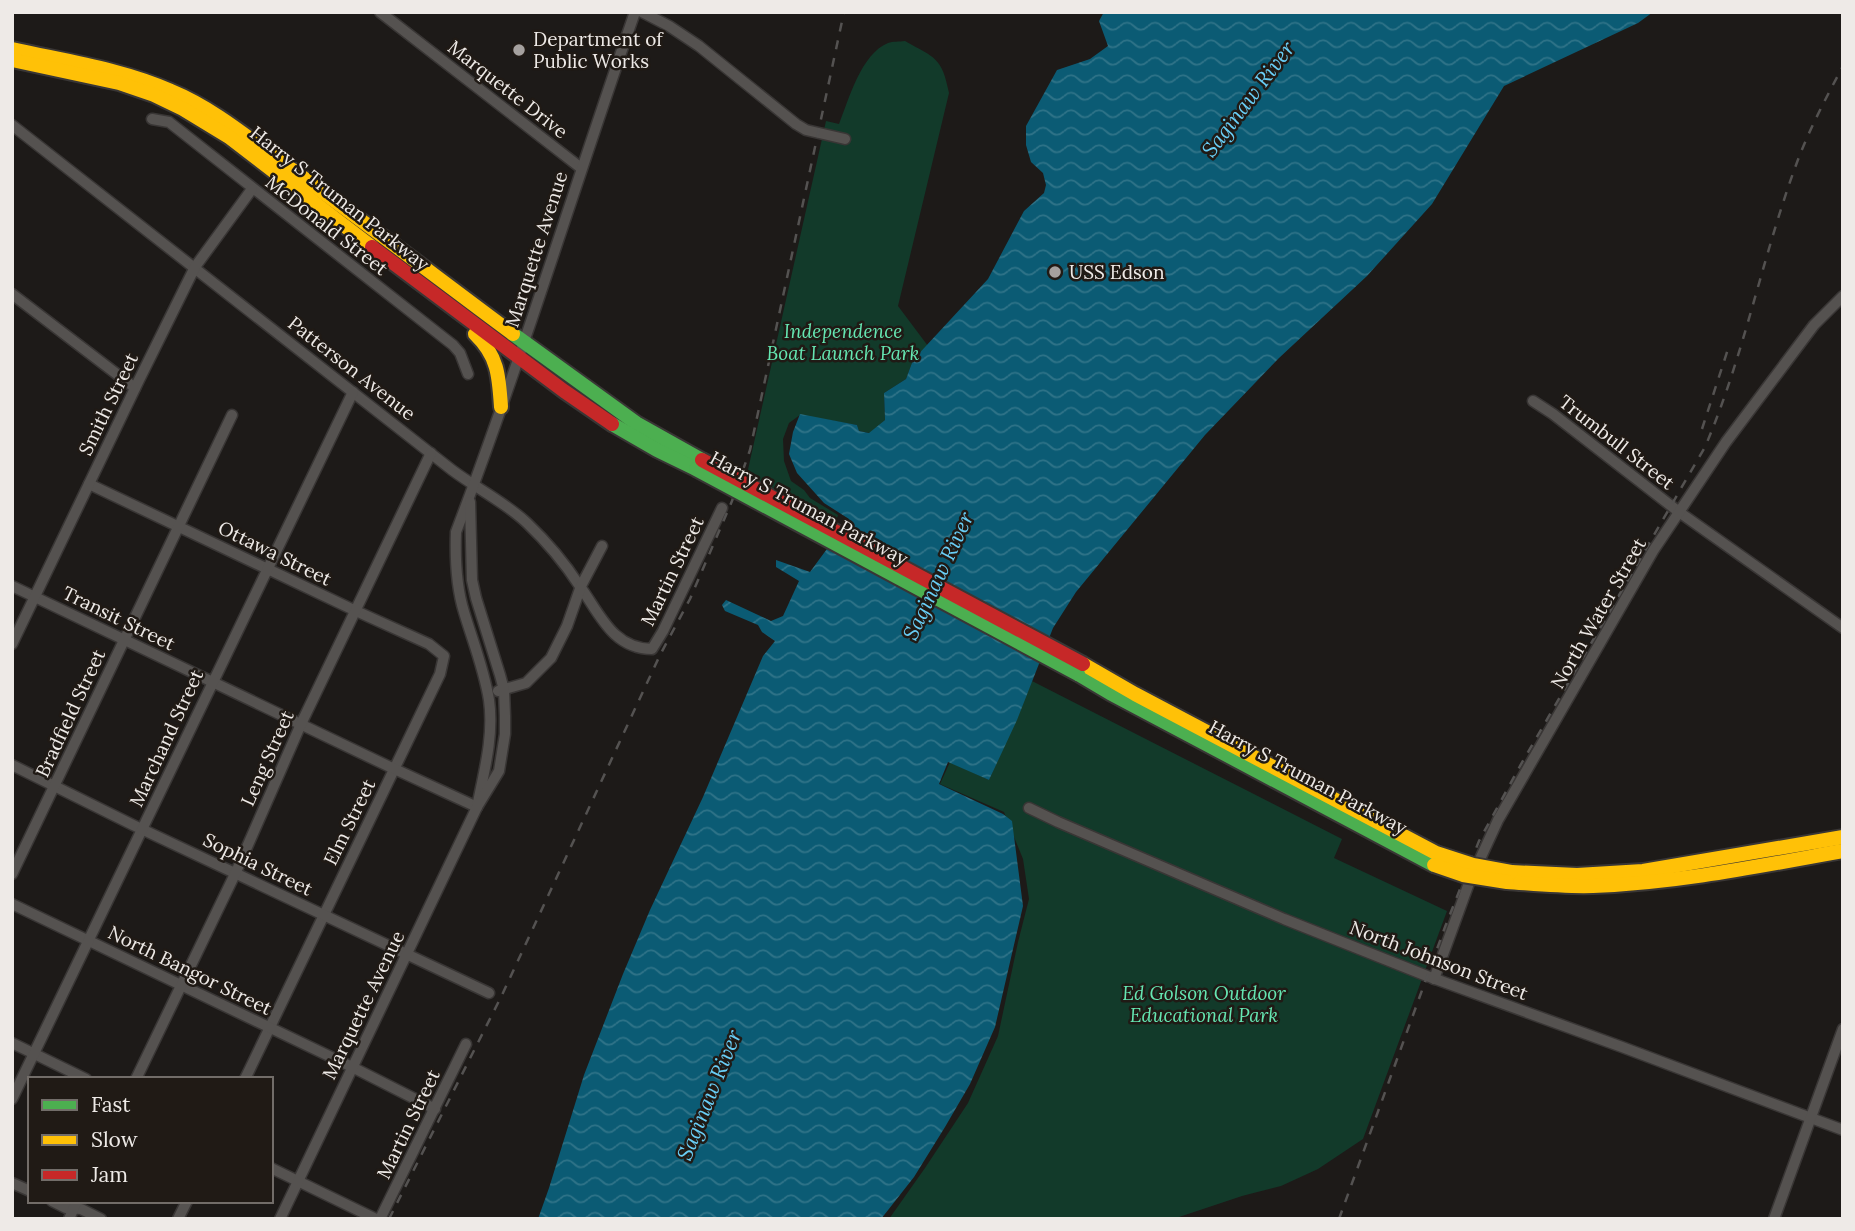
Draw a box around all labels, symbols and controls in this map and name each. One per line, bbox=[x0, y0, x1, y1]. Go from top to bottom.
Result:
place label: Department of Public Works bbox=[533, 27, 664, 73]
street label: Marquette Drive bbox=[443, 35, 573, 143]
water label: Saginaw River bbox=[1196, 35, 1301, 162]
marker: Department of Public Works bbox=[511, 42, 527, 58]
street label: Harry S Truman Parkway bbox=[246, 121, 434, 275]
street label: Marquette Avenue bbox=[499, 168, 573, 330]
street label: McDonald Street bbox=[261, 170, 394, 281]
place label: USS Edson bbox=[1069, 260, 1164, 284]
marker: USS Edson bbox=[1047, 264, 1063, 280]
street label: Patterson Avenue bbox=[283, 311, 421, 425]
park label: Independence Boat Launch Park bbox=[766, 319, 920, 365]
street label: Smith Street bbox=[73, 348, 143, 459]
street label: Trumbull Street bbox=[1554, 389, 1680, 495]
street label: Harry S Truman Parkway bbox=[706, 446, 912, 570]
water label: Saginaw River bbox=[897, 507, 980, 644]
street label: Martin Street bbox=[635, 512, 709, 630]
street label: Ottawa Street bbox=[214, 515, 336, 591]
street label: North Water Street bbox=[1545, 533, 1651, 693]
street label: Transit Street bbox=[59, 580, 180, 656]
street label: Bradfield Street bbox=[30, 645, 110, 781]
street label: Marchand Street bbox=[124, 665, 209, 810]
street label: Leng Street bbox=[235, 706, 299, 810]
street label: Harry S Truman Parkway bbox=[1205, 715, 1411, 839]
street label: Elm Street bbox=[318, 774, 380, 869]
street label: Sophia Street bbox=[199, 827, 317, 901]
street label: North Johnson Street bbox=[1347, 915, 1532, 1005]
street label: North Bangor Street bbox=[104, 920, 276, 1020]
street label: Marquette Avenue bbox=[317, 927, 409, 1083]
park label: Ed Golson Outdoor Educational Park bbox=[1122, 981, 1286, 1027]
water label: Saginaw River bbox=[671, 1025, 748, 1164]
street label: Martin Street bbox=[371, 1065, 445, 1183]
legend bbox=[28, 1077, 273, 1203]
text: Fast bbox=[91, 1091, 131, 1118]
text: Slow bbox=[91, 1126, 138, 1153]
text: Jam bbox=[90, 1161, 128, 1188]

